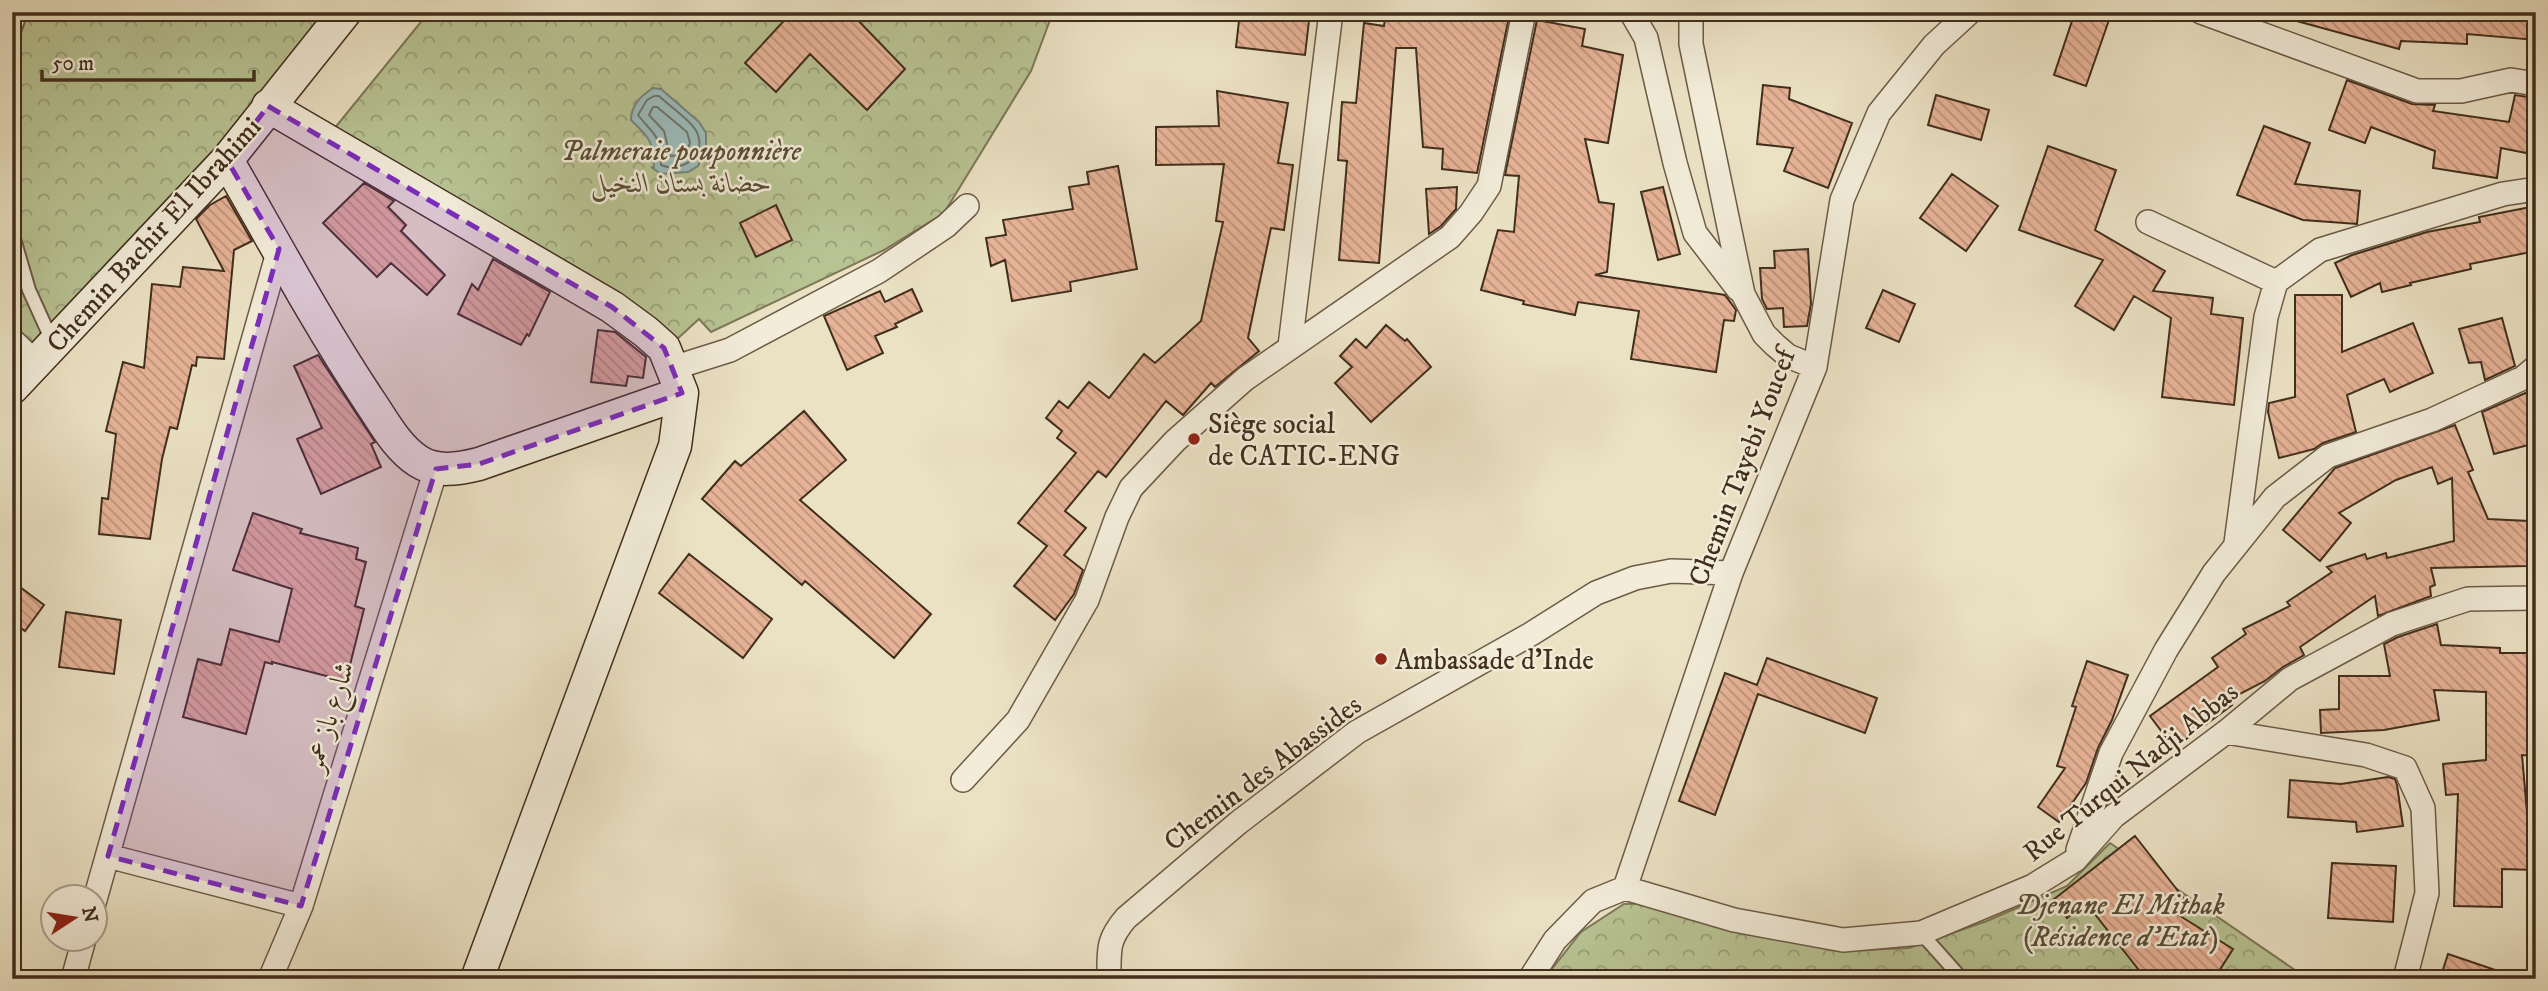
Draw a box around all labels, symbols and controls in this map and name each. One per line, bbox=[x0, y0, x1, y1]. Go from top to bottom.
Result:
scale bar bbox=[42, 38, 254, 82]
text: 50 m bbox=[52, 51, 94, 77]
street label: Chemin Bachir El Ibrahimi bbox=[39, 110, 269, 360]
park label: Palmeraie pouponnière حضانة بستان النخيل bbox=[561, 134, 803, 202]
street label: Chemin Tayebi Youcef bbox=[1681, 340, 1805, 591]
place label: Siège social de CATIC-ENG bbox=[1208, 407, 1400, 474]
marker: Siège social de CATIC-ENG bbox=[1186, 431, 1202, 447]
place label: Ambassade d'Inde bbox=[1395, 643, 1594, 678]
marker: Ambassade d'Inde bbox=[1373, 651, 1389, 667]
street label: شارع باز عمر bbox=[295, 657, 367, 780]
street label: Rue Turqui Nadji Abbas bbox=[2016, 675, 2246, 870]
street label: Chemin des Abassides bbox=[1157, 688, 1369, 859]
north arrow bbox=[38, 883, 108, 953]
park label: Djenane El Mithak (Résidence d'Etat) bbox=[2015, 888, 2225, 955]
text: N bbox=[76, 905, 102, 925]

